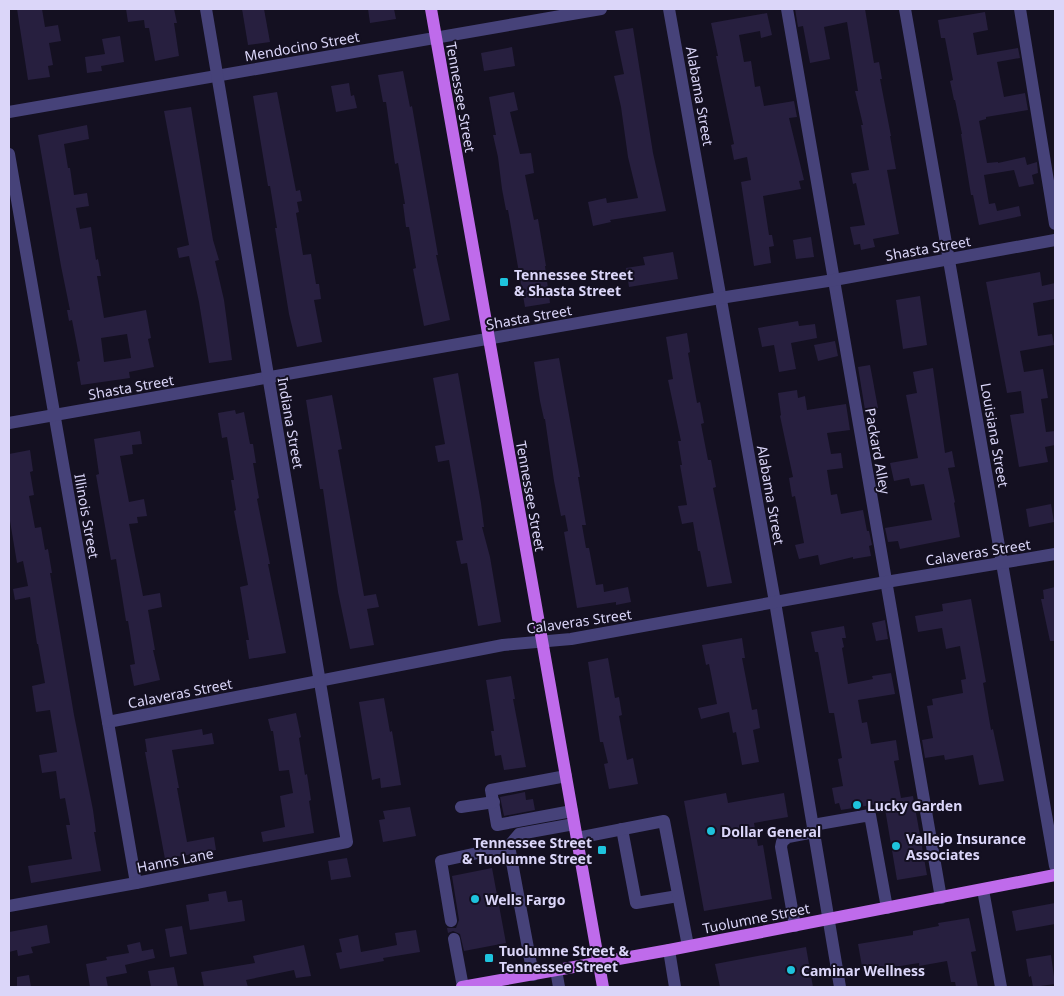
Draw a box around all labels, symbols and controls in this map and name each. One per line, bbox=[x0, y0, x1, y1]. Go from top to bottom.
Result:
street label: Mendocino Street bbox=[243, 27, 361, 65]
street label: Tennessee Street bbox=[442, 40, 480, 154]
street label: Alabama Street bbox=[682, 45, 718, 147]
street label: Shasta Street bbox=[884, 231, 972, 265]
place label: Tennessee Street & Shasta Street bbox=[514, 265, 633, 300]
marker: Tennessee Street & Shasta Street bbox=[498, 276, 510, 288]
street label: Shasta Street bbox=[485, 300, 573, 334]
street label: Shasta Street bbox=[87, 370, 175, 404]
street label: Indiana Street bbox=[274, 376, 308, 470]
street label: Louisiana Street bbox=[976, 381, 1014, 489]
street label: Packard Alley bbox=[861, 406, 895, 496]
street label: Tennessee Street bbox=[512, 439, 550, 553]
street label: Alabama Street bbox=[753, 444, 789, 546]
street label: Illinois Street bbox=[70, 472, 104, 560]
street label: Calaveras Street bbox=[924, 534, 1032, 570]
street label: Calaveras Street bbox=[525, 604, 633, 638]
street label: Calaveras Street bbox=[126, 674, 234, 712]
place label: Lucky Garden bbox=[867, 796, 962, 815]
marker: Lucky Garden bbox=[851, 799, 863, 811]
place label: Dollar General bbox=[721, 822, 821, 841]
marker: Dollar General bbox=[705, 825, 717, 837]
place label: Vallejo Insurance Associates bbox=[906, 829, 1026, 864]
place label: Tennessee Street & Tuolumne Street bbox=[462, 833, 592, 868]
marker: Vallejo Insurance Associates bbox=[890, 840, 902, 852]
street label: Hanns Lane bbox=[135, 843, 215, 877]
marker: Tennessee Street & Tuolumne Street bbox=[596, 844, 608, 856]
place label: Wells Fargo bbox=[485, 890, 566, 909]
marker: Wells Fargo bbox=[469, 893, 481, 905]
street label: Tuolumne Street bbox=[701, 898, 811, 938]
place label: Tuolumne Street & Tennessee Street bbox=[499, 941, 629, 976]
marker: Tuolumne Street & Tennessee Street bbox=[483, 952, 495, 964]
place label: Caminar Wellness bbox=[801, 961, 925, 980]
marker: Caminar Wellness bbox=[785, 964, 797, 976]

